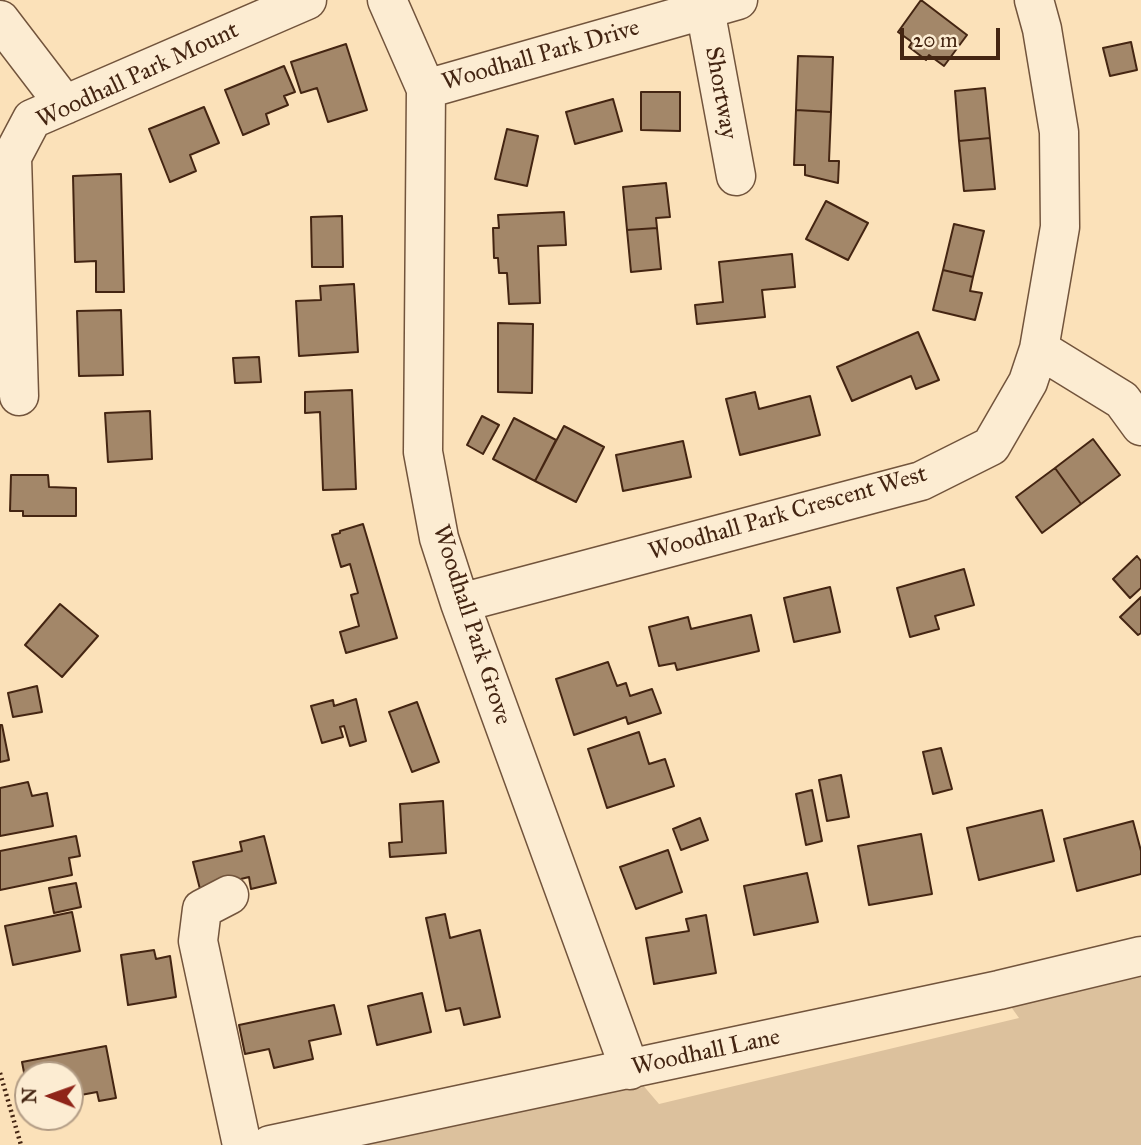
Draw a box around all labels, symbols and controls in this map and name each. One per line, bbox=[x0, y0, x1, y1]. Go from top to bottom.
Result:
street label: Woodhall Park Drive bbox=[439, 14, 643, 98]
scale bar bbox=[903, 14, 1003, 58]
street label: Woodhall Park Mount bbox=[32, 17, 244, 135]
text: 20 m bbox=[913, 27, 958, 53]
street label: Shortway bbox=[698, 44, 742, 142]
street label: Woodhall Park Crescent West bbox=[645, 460, 931, 568]
street label: Woodhall Park Grove bbox=[425, 521, 517, 729]
street label: Woodhall Lane bbox=[629, 1023, 783, 1083]
north arrow bbox=[14, 1061, 84, 1131]
text: N bbox=[18, 1087, 41, 1104]

